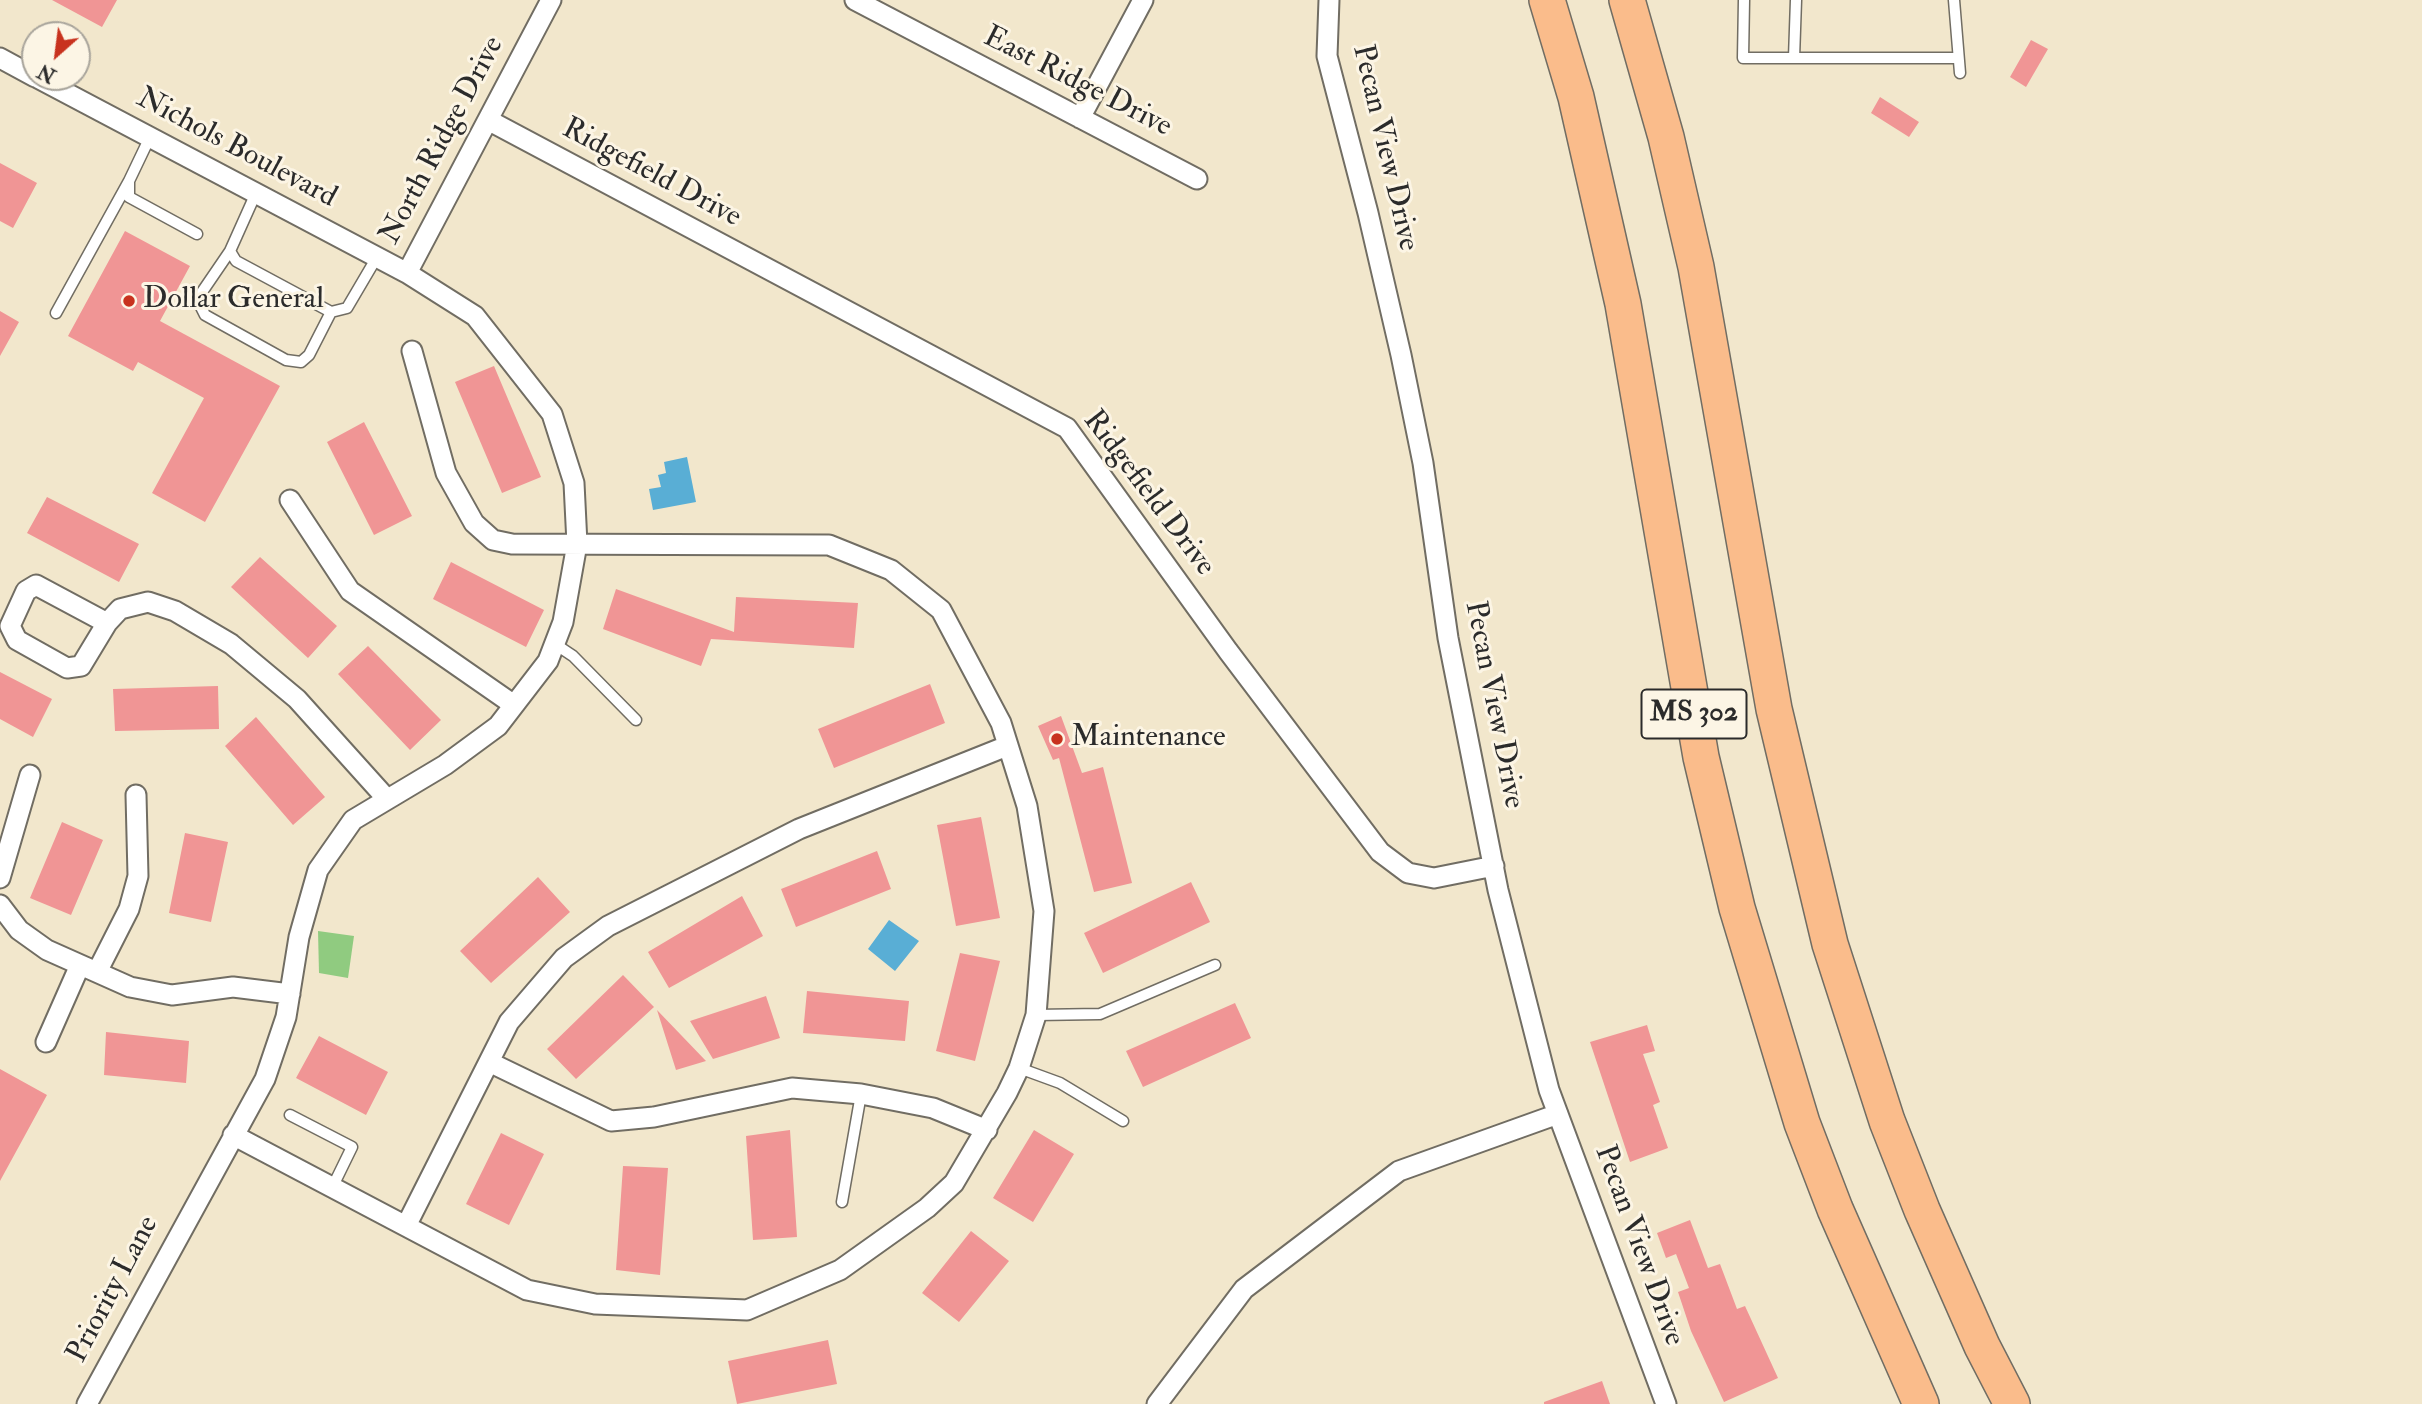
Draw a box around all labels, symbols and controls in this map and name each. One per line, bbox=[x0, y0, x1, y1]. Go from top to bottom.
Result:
street label: East Ridge Drive bbox=[977, 20, 1177, 146]
north arrow bbox=[21, 21, 91, 91]
street label: North Ridge Drive bbox=[373, 31, 513, 251]
street label: Pecan View Drive bbox=[1343, 41, 1425, 255]
text: N bbox=[34, 58, 60, 87]
street label: Nichols Boulevard bbox=[130, 81, 342, 217]
street label: Ridgefield Drive bbox=[555, 112, 747, 236]
place label: Dollar General bbox=[143, 283, 324, 319]
marker: Dollar General bbox=[121, 293, 137, 309]
street label: Ridgefield Drive bbox=[1074, 404, 1222, 584]
street label: Pecan View Drive bbox=[1455, 598, 1531, 812]
road number: MS 302 bbox=[1642, 690, 1746, 738]
place label: Maintenance bbox=[1071, 721, 1226, 757]
marker: Maintenance bbox=[1049, 731, 1065, 747]
street label: Pecan View Drive bbox=[1585, 1141, 1691, 1351]
street label: Priority Lane bbox=[60, 1210, 168, 1370]

